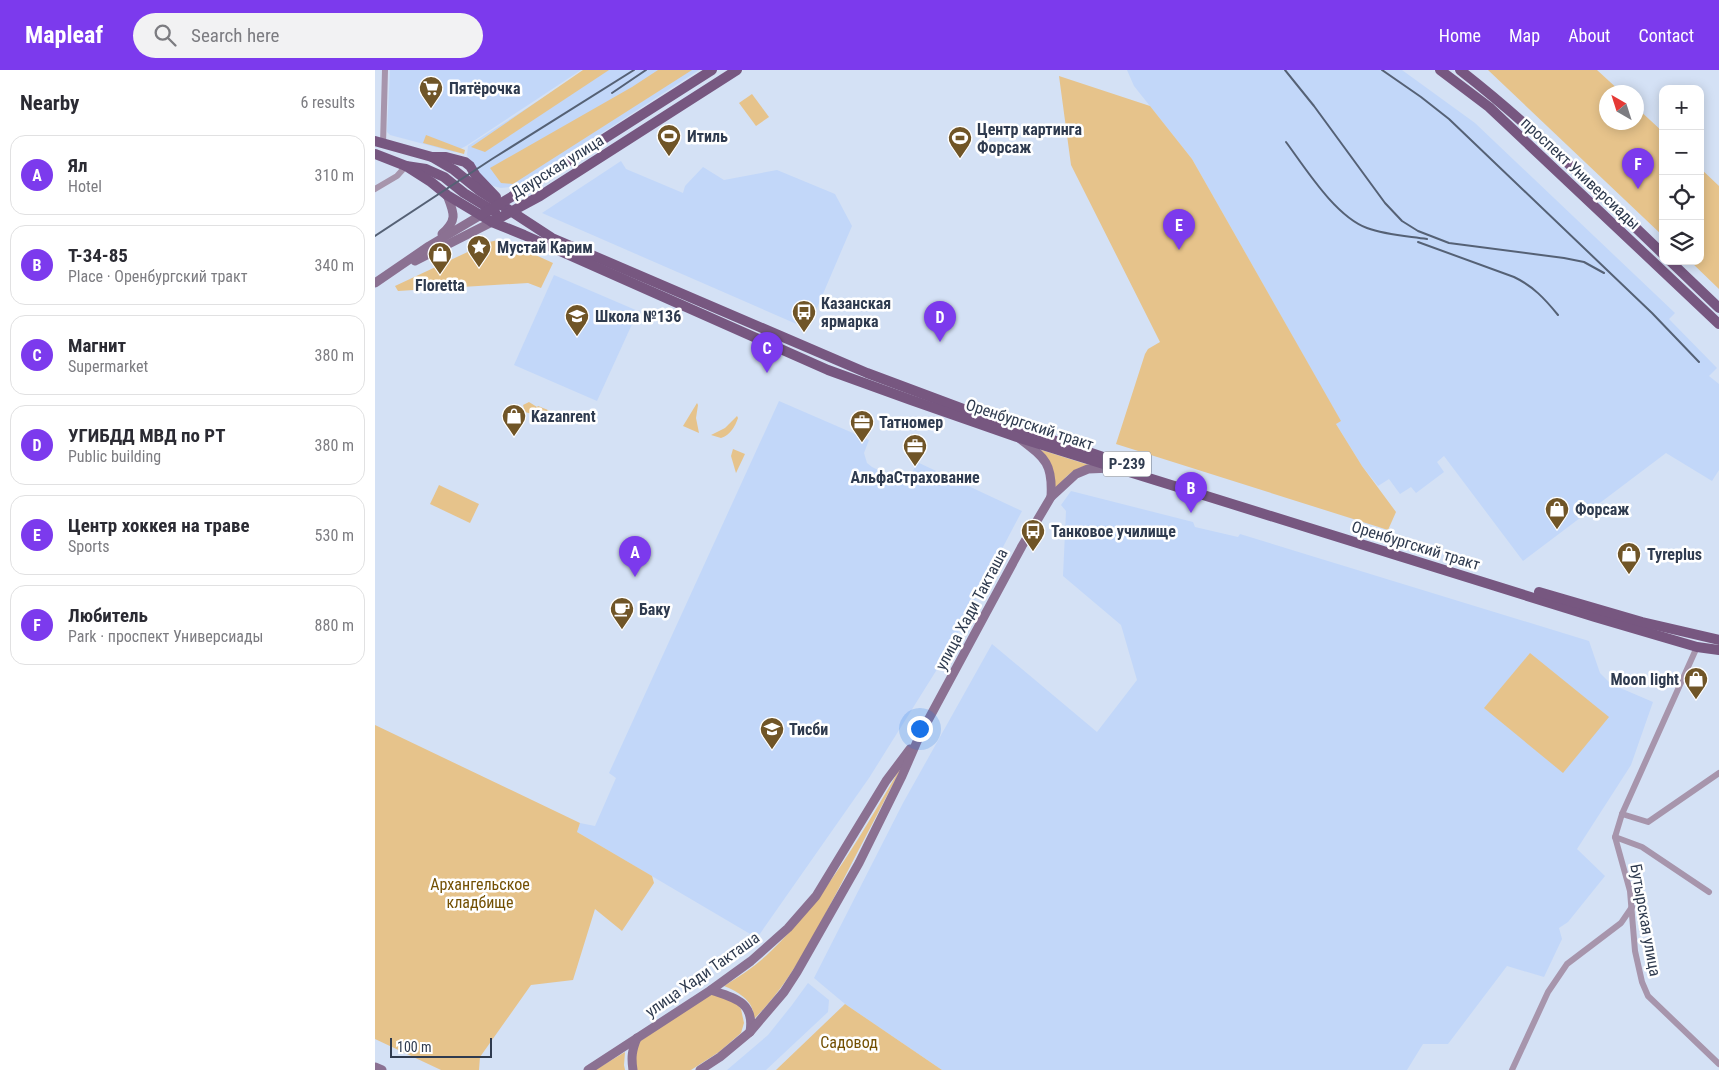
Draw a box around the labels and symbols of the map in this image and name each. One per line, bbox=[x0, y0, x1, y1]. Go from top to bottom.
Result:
supermarket icon: Пятёрочка bbox=[418, 75, 444, 109]
place label: Пятёрочка bbox=[449, 79, 521, 98]
north arrow bbox=[1599, 85, 1644, 130]
street label: проспект Универсиады bbox=[1517, 113, 1644, 233]
place label: Центр картинга Форсаж bbox=[977, 120, 1083, 157]
sports icon: Итиль bbox=[656, 123, 682, 157]
sports icon: Центр картинга Форсаж bbox=[947, 125, 973, 159]
place label: Итиль bbox=[687, 127, 728, 146]
street label: Даурская улица bbox=[507, 130, 607, 202]
pin: F bbox=[1622, 148, 1654, 189]
pin: E bbox=[1163, 209, 1195, 250]
place icon: Мустай Карим bbox=[466, 234, 492, 268]
place label: Мустай Карим bbox=[497, 238, 593, 257]
shop icon: Floretta bbox=[427, 241, 453, 275]
place label: Floretta bbox=[415, 276, 465, 295]
place label: Казанская ярмарка bbox=[821, 294, 891, 331]
bus stop icon: Казанская ярмарка bbox=[791, 299, 817, 333]
pin: D bbox=[924, 301, 956, 342]
school or university icon: Школа №136 bbox=[564, 303, 590, 337]
place label: Школа №136 bbox=[595, 307, 681, 326]
pin: C bbox=[751, 332, 783, 373]
street label: Оренбургский тракт bbox=[964, 395, 1096, 454]
shop icon: Kazanrent bbox=[501, 403, 527, 437]
place label: Kazanrent bbox=[531, 407, 596, 426]
office icon: Татномер bbox=[849, 409, 875, 443]
place label: Татномер bbox=[879, 413, 943, 432]
office icon: АльфаСтрахование bbox=[902, 433, 928, 467]
road number: Р-239 bbox=[1103, 452, 1151, 476]
place label: АльфаСтрахование bbox=[850, 468, 980, 487]
pin: B bbox=[1175, 472, 1207, 513]
shop icon: Форсаж bbox=[1544, 496, 1570, 530]
place label: Форсаж bbox=[1575, 500, 1629, 519]
street label: Оренбургский тракт bbox=[1349, 517, 1482, 574]
bus stop icon: Танковое училище bbox=[1020, 518, 1046, 552]
place label: Танковое училище bbox=[1051, 522, 1176, 541]
pin: A bbox=[619, 536, 651, 577]
shop icon: Tyreplus bbox=[1616, 541, 1642, 575]
street label: улица Хади Такташа bbox=[931, 545, 1012, 673]
place label: Tyreplus bbox=[1647, 545, 1702, 564]
cafe icon: Баку bbox=[609, 596, 635, 630]
place label: Баку bbox=[639, 600, 670, 619]
shop icon: Moon light bbox=[1683, 666, 1709, 700]
place label: Moon light bbox=[1610, 670, 1679, 689]
school or university icon: Тисби bbox=[759, 716, 785, 750]
your location bbox=[907, 716, 933, 742]
place label: Тисби bbox=[789, 720, 828, 739]
street label: Бутырская улица bbox=[1626, 862, 1665, 978]
park label: Архангельское кладбище bbox=[430, 875, 530, 912]
street label: улица Хади Такташа bbox=[642, 928, 763, 1021]
park label: Садовод bbox=[820, 1033, 878, 1052]
scale bar bbox=[390, 1035, 493, 1058]

